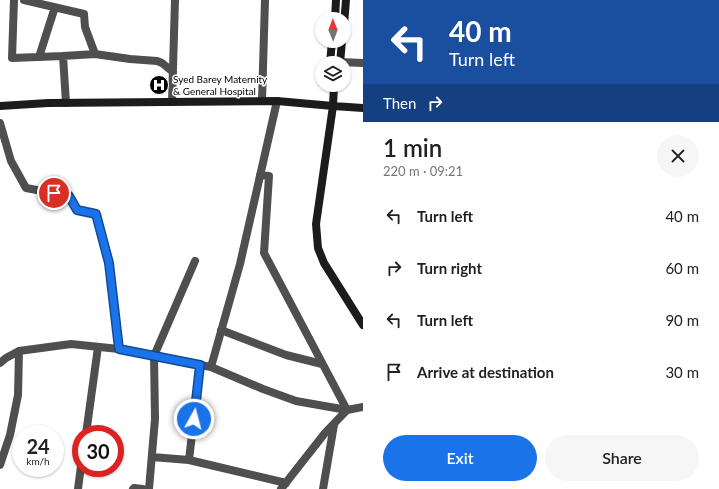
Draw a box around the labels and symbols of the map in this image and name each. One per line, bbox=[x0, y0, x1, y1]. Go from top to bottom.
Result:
north arrow bbox=[315, 12, 351, 48]
place label: Syed Barey Maternity & General Hospital bbox=[173, 73, 268, 97]
hospital icon: Syed Barey Maternity & General Hospital bbox=[148, 74, 170, 96]
pin bbox=[37, 176, 71, 210]
position arrow bbox=[173, 398, 215, 440]
speed limit sign: 30 bbox=[72, 425, 124, 477]

